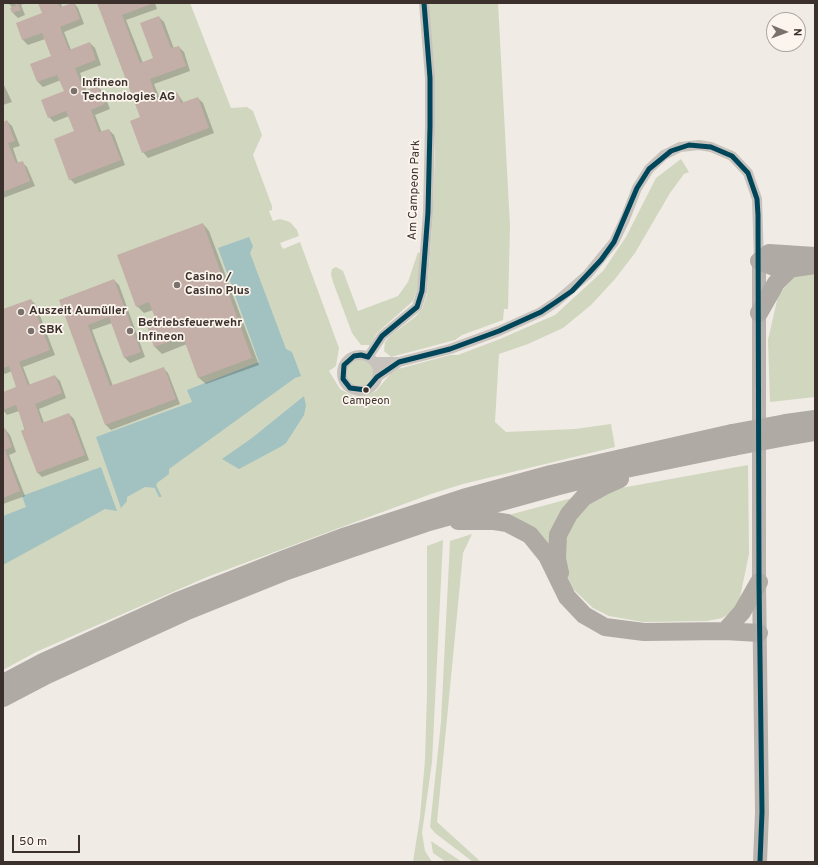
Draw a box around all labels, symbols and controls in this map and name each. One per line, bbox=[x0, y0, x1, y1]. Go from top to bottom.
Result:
north arrow bbox=[766, 12, 806, 52]
text: N bbox=[790, 28, 804, 36]
place label: Infineon Technologies AG bbox=[82, 77, 175, 105]
marker: Infineon Technologies AG bbox=[69, 86, 79, 96]
street label: Am Campeon Park bbox=[406, 140, 424, 240]
place label: Casino / Casino Plus bbox=[185, 271, 250, 299]
marker: Casino / Casino Plus bbox=[172, 280, 182, 290]
place label: Auszeit Aumüller bbox=[29, 305, 127, 319]
marker: Auszeit Aumüller bbox=[16, 307, 26, 317]
place label: Betriebsfeuerwehr Infineon bbox=[138, 317, 242, 345]
place label: SBK bbox=[39, 324, 63, 338]
marker: SBK bbox=[26, 326, 36, 336]
marker: Betriebsfeuerwehr Infineon bbox=[125, 326, 135, 336]
marker: Campeon bbox=[361, 385, 371, 395]
place label: Campeon bbox=[342, 395, 390, 409]
scale bar bbox=[14, 827, 82, 853]
text: 50 m bbox=[19, 834, 47, 850]

